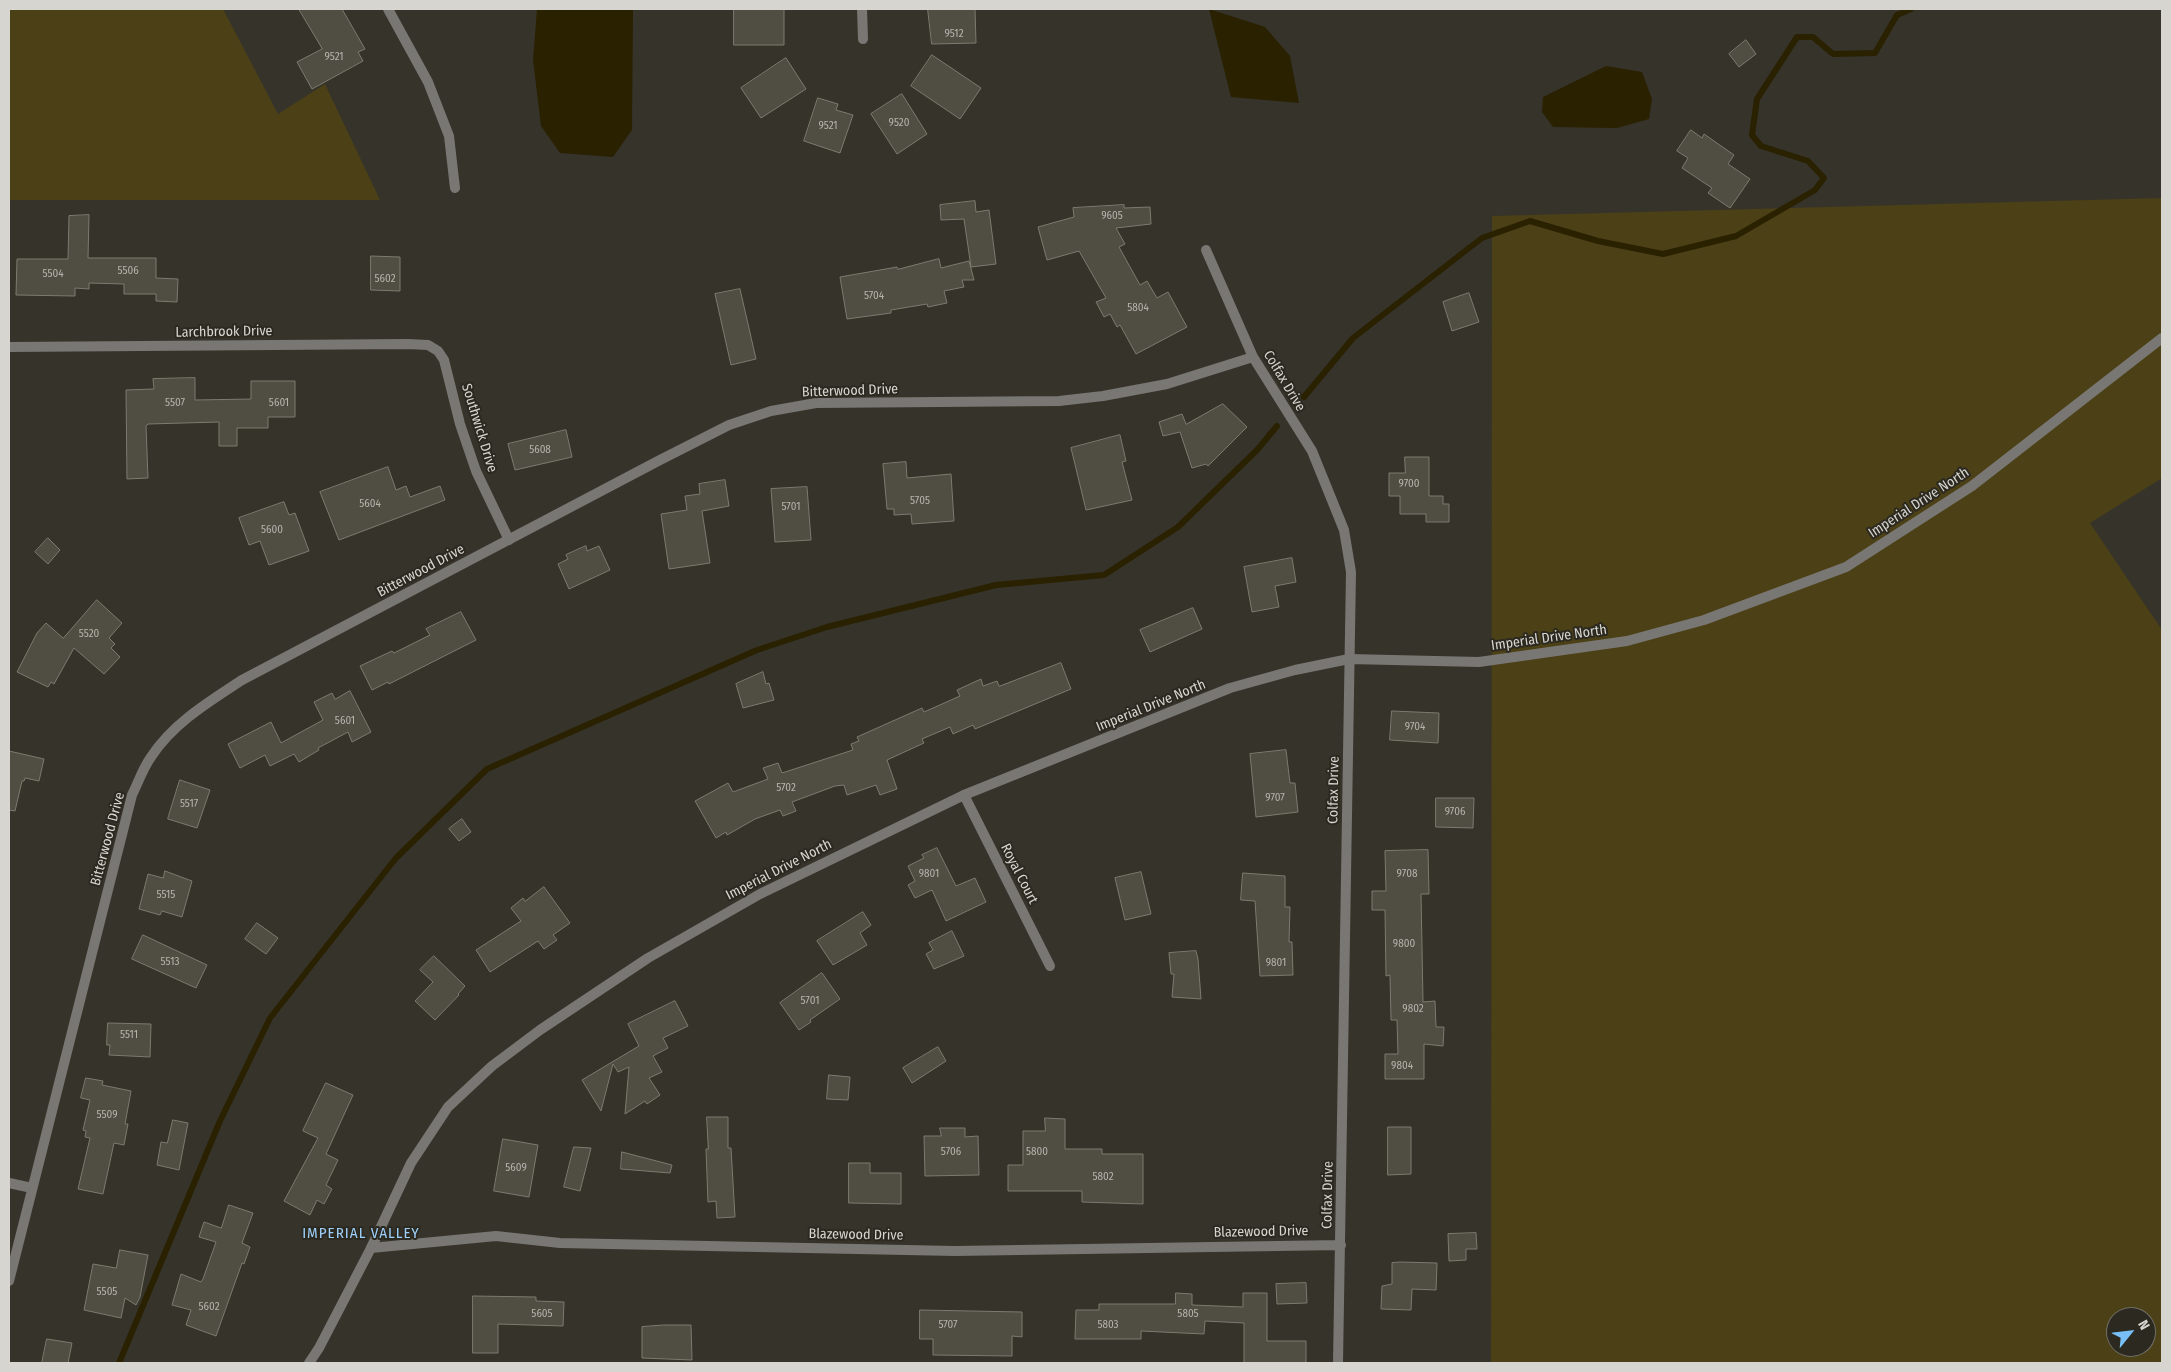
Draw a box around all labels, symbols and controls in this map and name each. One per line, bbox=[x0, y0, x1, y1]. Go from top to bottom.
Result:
house number: 9512 bbox=[945, 27, 963, 41]
house number: 9521 bbox=[324, 50, 344, 64]
house number: 9520 bbox=[889, 116, 909, 130]
house number: 9521 bbox=[818, 119, 838, 133]
house number: 9605 bbox=[1101, 209, 1123, 223]
house number: 5506 bbox=[117, 264, 139, 278]
house number: 5504 bbox=[42, 267, 64, 281]
house number: 5602 bbox=[375, 272, 395, 286]
house number: 5704 bbox=[864, 289, 884, 303]
house number: 5804 bbox=[1127, 301, 1149, 315]
street label: Larchbrook Drive bbox=[175, 323, 273, 341]
street label: Colfax Drive bbox=[1259, 348, 1309, 414]
street label: Bitterwood Drive bbox=[802, 381, 898, 401]
street label: Southwick Drive bbox=[458, 382, 500, 474]
house number: 5507 bbox=[165, 396, 185, 410]
house number: 5601 bbox=[269, 396, 289, 410]
house number: 5608 bbox=[529, 443, 551, 457]
street label: Imperial Drive North bbox=[1866, 464, 1972, 542]
house number: 9700 bbox=[1399, 477, 1419, 491]
house number: 5705 bbox=[910, 494, 930, 508]
house number: 5604 bbox=[359, 497, 381, 511]
house number: 5701 bbox=[782, 500, 800, 514]
house number: 5600 bbox=[261, 523, 283, 537]
street label: Bitterwood Drive bbox=[375, 541, 467, 601]
street label: Imperial Drive North bbox=[1490, 622, 1608, 654]
house number: 5520 bbox=[79, 627, 99, 641]
street label: Imperial Drive North bbox=[1094, 676, 1208, 736]
house number: 5601 bbox=[335, 714, 355, 728]
house number: 9704 bbox=[1405, 720, 1425, 734]
street label: Colfax Drive bbox=[1325, 756, 1343, 824]
house number: 5702 bbox=[776, 781, 796, 795]
street label: Bitterwood Drive bbox=[87, 790, 129, 888]
house number: 9707 bbox=[1265, 791, 1285, 805]
house number: 5517 bbox=[180, 797, 198, 811]
house number: 9706 bbox=[1445, 805, 1465, 819]
street label: Imperial Drive North bbox=[723, 836, 835, 904]
street label: Royal Court bbox=[997, 841, 1041, 907]
house number: 9801 bbox=[919, 867, 939, 881]
house number: 9708 bbox=[1397, 867, 1417, 881]
house number: 5515 bbox=[157, 888, 175, 902]
house number: 9800 bbox=[1393, 937, 1415, 951]
house number: 5513 bbox=[161, 955, 179, 969]
house number: 9801 bbox=[1266, 956, 1286, 970]
house number: 5701 bbox=[801, 994, 819, 1008]
house number: 9802 bbox=[1402, 1002, 1424, 1016]
house number: 5511 bbox=[120, 1028, 138, 1042]
house number: 9804 bbox=[1391, 1059, 1413, 1073]
house number: 5509 bbox=[96, 1108, 118, 1122]
house number: 5706 bbox=[941, 1145, 961, 1159]
house number: 5800 bbox=[1026, 1145, 1048, 1159]
house number: 5609 bbox=[505, 1161, 527, 1175]
street label: Colfax Drive bbox=[1319, 1161, 1337, 1229]
house number: 5802 bbox=[1092, 1170, 1114, 1184]
street label: Blazewood Drive bbox=[1213, 1223, 1309, 1241]
district label: IMPERIAL VALLEY bbox=[300, 1225, 422, 1243]
street label: Blazewood Drive bbox=[808, 1226, 904, 1244]
house number: 5505 bbox=[97, 1285, 117, 1299]
house number: 5602 bbox=[199, 1300, 219, 1314]
house number: 5605 bbox=[531, 1307, 553, 1321]
house number: 5805 bbox=[1177, 1307, 1199, 1321]
north arrow bbox=[2106, 1307, 2156, 1357]
text: N bbox=[2134, 1317, 2153, 1333]
house number: 5707 bbox=[938, 1318, 958, 1332]
house number: 5803 bbox=[1097, 1318, 1119, 1332]

